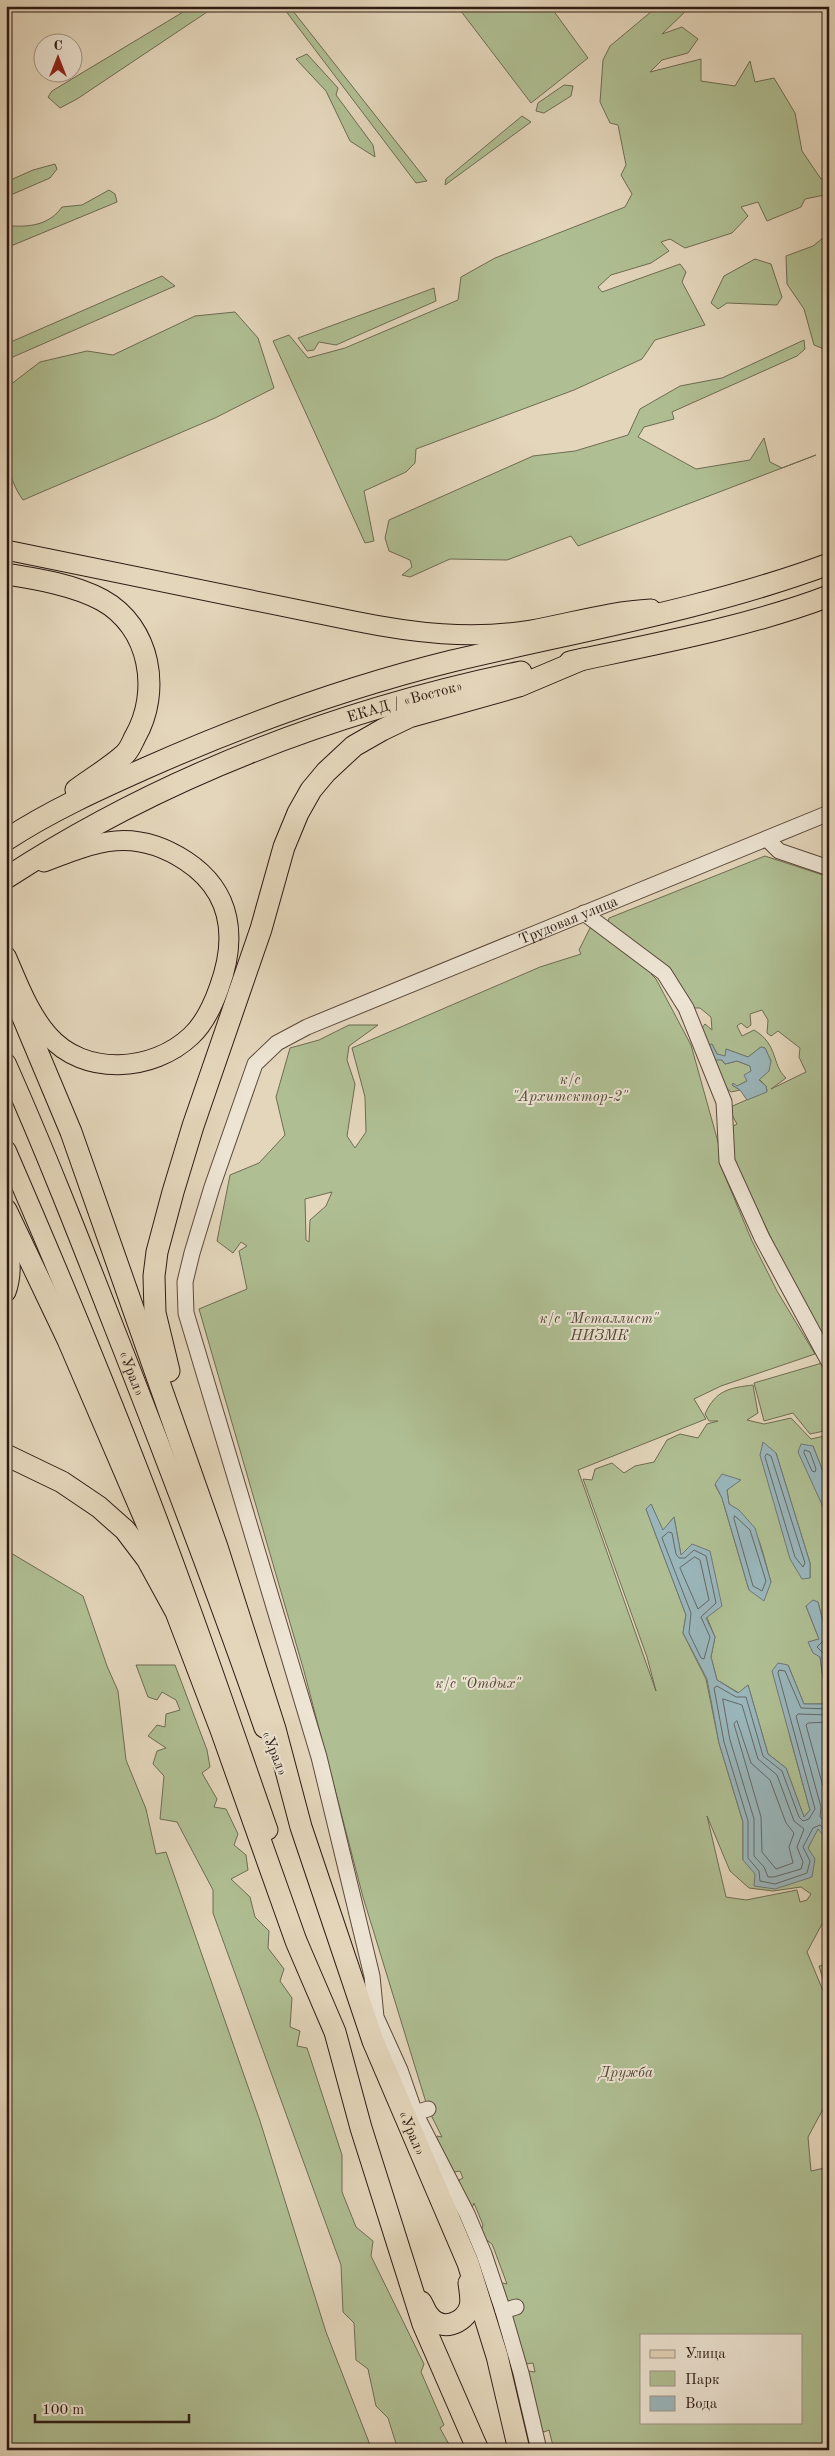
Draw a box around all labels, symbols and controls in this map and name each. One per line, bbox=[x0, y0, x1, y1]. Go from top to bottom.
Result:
north arrow bbox=[32, 32, 82, 82]
text: С bbox=[53, 39, 63, 53]
street label: ЕКАД / «Восток» bbox=[346, 679, 464, 726]
street label: Трудовая улица bbox=[517, 894, 621, 948]
park label: к/с "Архитектор-2" bbox=[512, 1073, 629, 1105]
park label: к/с "Металлист" НИЗМК bbox=[539, 1312, 660, 1344]
street label: «Урал» bbox=[115, 1349, 146, 1399]
park label: к/с "Отдых" bbox=[435, 1677, 522, 1692]
street label: «Урал» bbox=[258, 1729, 289, 1778]
park label: Дружба bbox=[597, 2065, 653, 2081]
street label: «Урал» bbox=[395, 2109, 427, 2158]
legend bbox=[640, 2334, 802, 2424]
text: Улица bbox=[685, 2347, 726, 2362]
text: Парк bbox=[685, 2373, 720, 2388]
scale bar bbox=[35, 2391, 189, 2423]
text: Вода bbox=[685, 2397, 718, 2412]
text: 100 m bbox=[42, 2403, 84, 2418]

